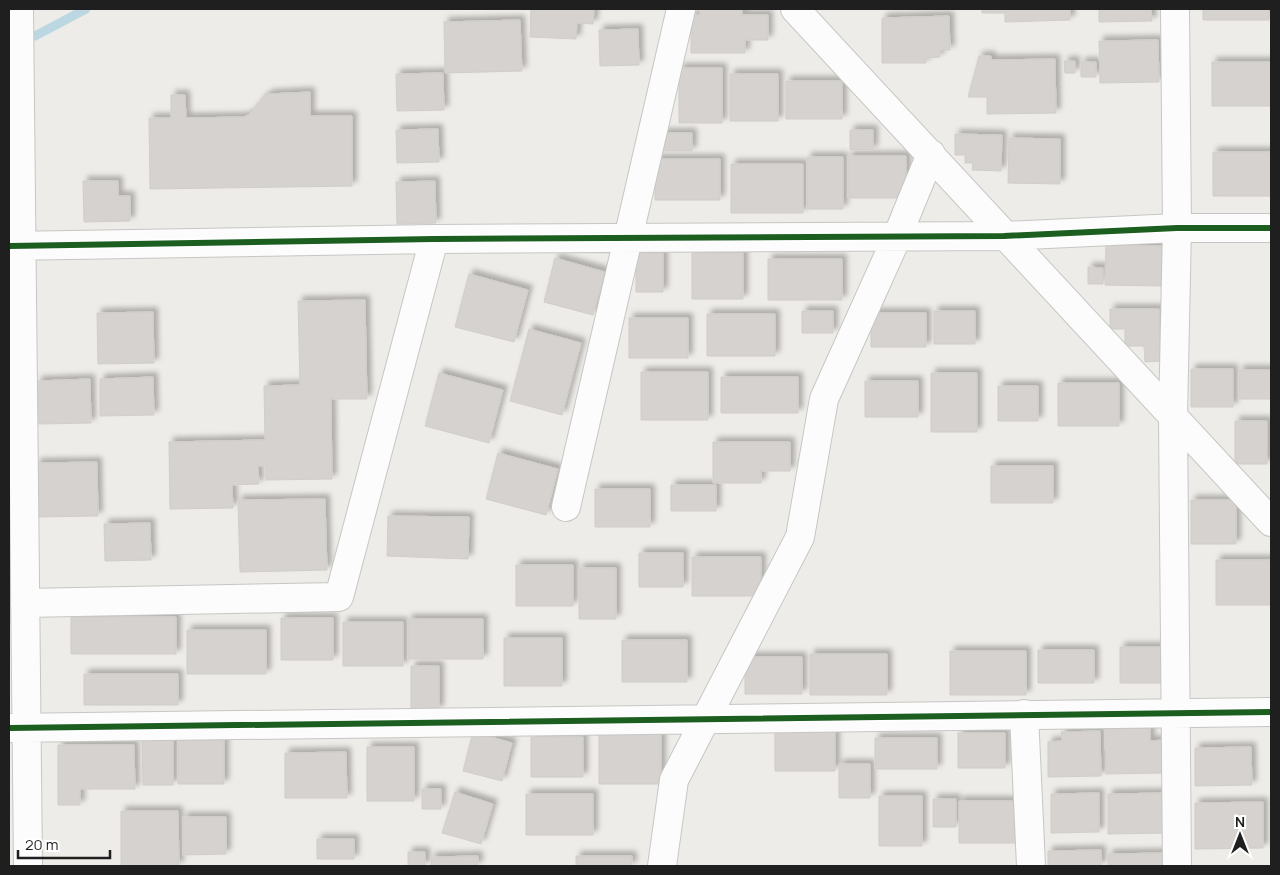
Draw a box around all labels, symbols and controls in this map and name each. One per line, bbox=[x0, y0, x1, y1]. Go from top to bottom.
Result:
north arrow bbox=[1215, 810, 1265, 860]
text: N bbox=[1235, 812, 1245, 831]
scale bar bbox=[18, 828, 110, 860]
text: 20 m bbox=[25, 834, 58, 855]

